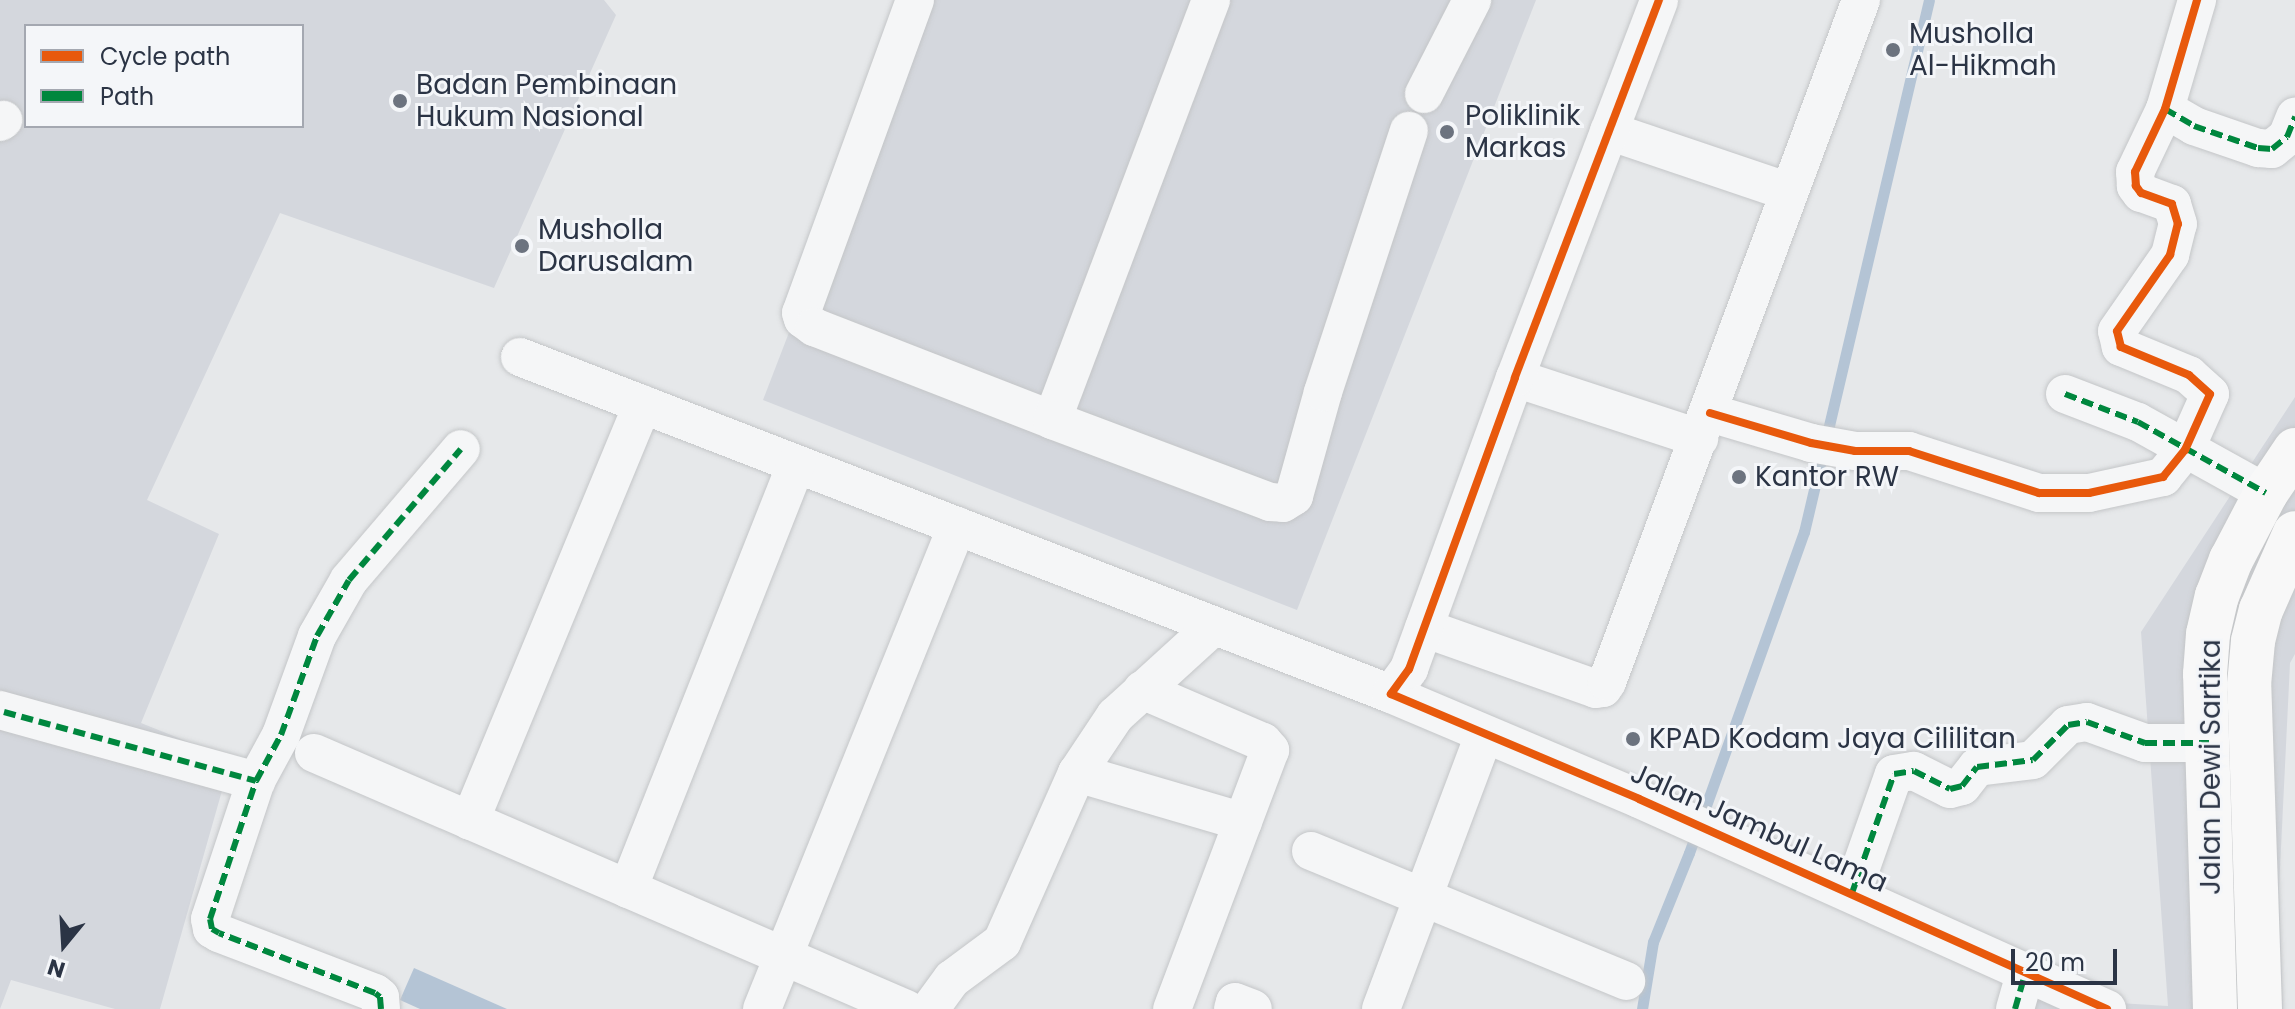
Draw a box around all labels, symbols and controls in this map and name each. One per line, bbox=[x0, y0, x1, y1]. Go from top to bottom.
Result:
place label: Musholla Al-Hikmah bbox=[1909, 17, 2057, 83]
legend bbox=[24, 24, 304, 128]
text: Cycle path bbox=[100, 40, 230, 73]
marker: Musholla Al-Hikmah bbox=[1884, 41, 1902, 59]
place label: Badan Pembinaan Hukum Nasional bbox=[416, 68, 677, 134]
text: Path bbox=[100, 80, 154, 113]
marker: Badan Pembinaan Hukum Nasional bbox=[391, 92, 409, 110]
place label: Poliklinik Markas bbox=[1465, 99, 1580, 165]
marker: Poliklinik Markas bbox=[1436, 121, 1458, 143]
place label: Musholla Darusalam bbox=[538, 213, 693, 279]
marker: Musholla Darusalam bbox=[513, 237, 531, 255]
place label: Kantor RW bbox=[1755, 460, 1899, 494]
marker: Kantor RW bbox=[1730, 468, 1748, 486]
street label: Jalan Dewi Sartika bbox=[2194, 639, 2228, 895]
place label: KPAD Kodam Jaya Cililitan bbox=[1649, 722, 2016, 756]
marker: KPAD Kodam Jaya Cililitan bbox=[1624, 730, 1642, 748]
street label: Jalan Jambul Lama bbox=[1625, 756, 1893, 900]
north arrow bbox=[24, 905, 104, 985]
scale bar bbox=[2015, 933, 2121, 983]
text: 20 m bbox=[2025, 946, 2085, 979]
text: N bbox=[44, 951, 69, 986]

